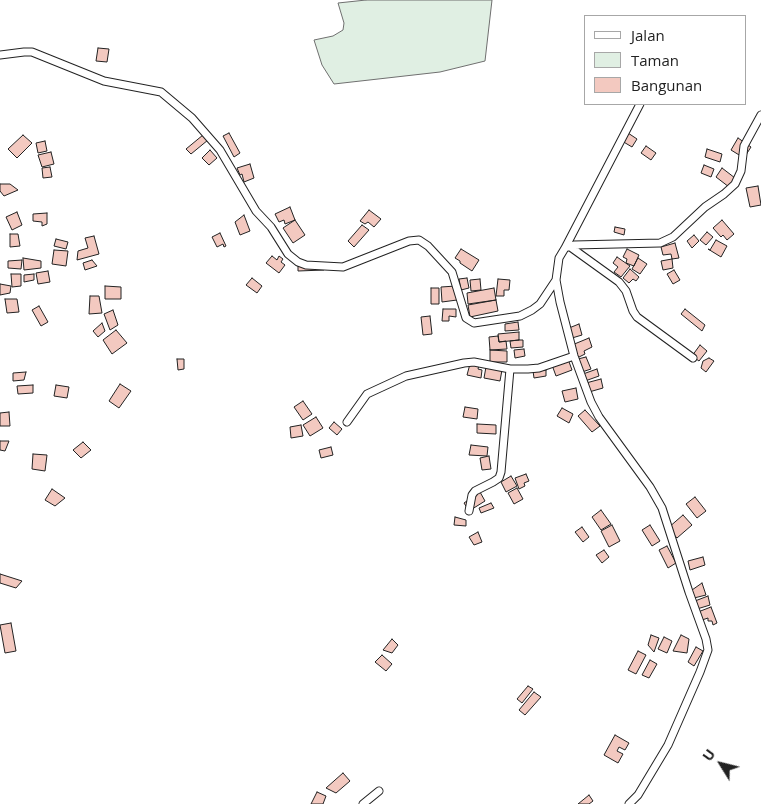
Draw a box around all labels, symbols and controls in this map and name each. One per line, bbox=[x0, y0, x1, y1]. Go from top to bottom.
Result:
legend bbox=[584, 15, 746, 105]
text: Jalan bbox=[631, 25, 665, 45]
text: Taman bbox=[631, 50, 679, 70]
text: Bangunan bbox=[631, 75, 702, 95]
north arrow bbox=[696, 739, 746, 789]
text: U bbox=[698, 745, 719, 765]

